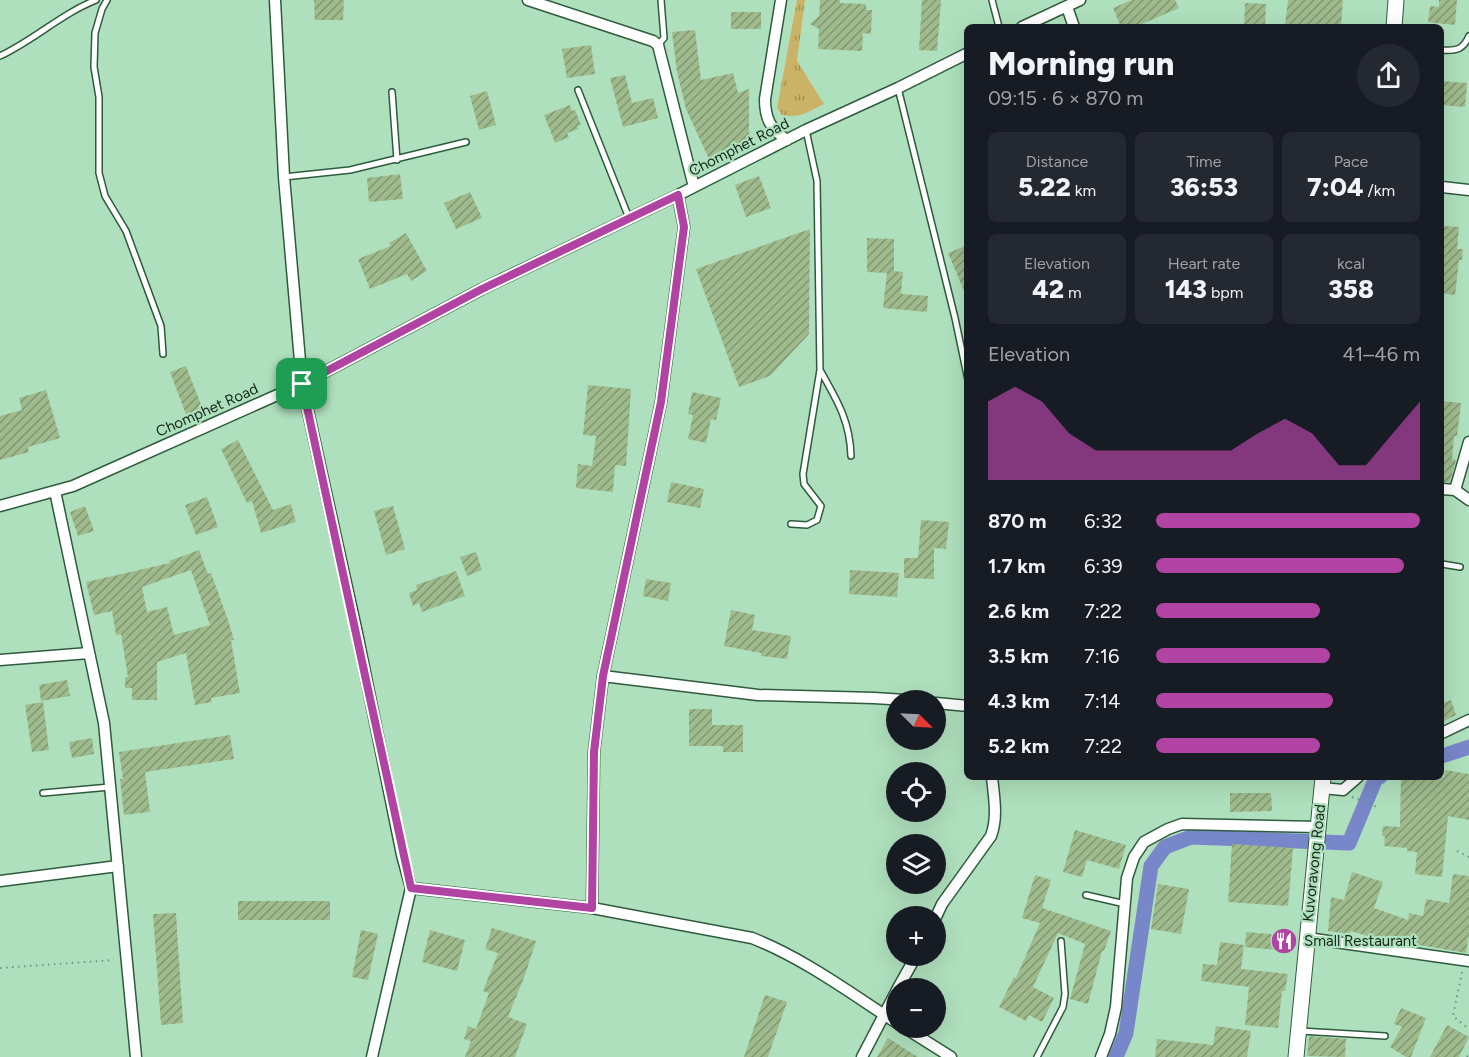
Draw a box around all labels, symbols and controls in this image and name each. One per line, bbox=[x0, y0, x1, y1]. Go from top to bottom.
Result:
text: Morning run bbox=[988, 44, 1174, 83]
button: share bbox=[1357, 44, 1420, 107]
text: 09:15 · 6 × 870 m bbox=[988, 86, 1143, 110]
street label: Chomphet Road bbox=[686, 114, 792, 180]
text: Distance bbox=[1026, 152, 1088, 171]
text: Time bbox=[1187, 152, 1221, 171]
text: Pace bbox=[1334, 152, 1368, 171]
text: 5.22 bbox=[1018, 171, 1071, 203]
text: 36:53 bbox=[1170, 171, 1238, 203]
text: 7:04 bbox=[1307, 171, 1364, 203]
text: km bbox=[1071, 181, 1096, 200]
text: /km bbox=[1364, 181, 1395, 200]
text: Elevation bbox=[1024, 254, 1090, 273]
text: Heart rate bbox=[1168, 254, 1240, 273]
text: kcal bbox=[1337, 254, 1365, 273]
text: 42 bbox=[1032, 273, 1064, 305]
text: 143 bbox=[1165, 273, 1207, 305]
text: 358 bbox=[1328, 273, 1374, 305]
text: m bbox=[1064, 283, 1082, 302]
text: bpm bbox=[1207, 283, 1243, 302]
text: Elevation bbox=[988, 342, 1070, 366]
text: 41–46 m bbox=[1343, 342, 1420, 366]
pin bbox=[276, 358, 327, 409]
icon: arrive bbox=[285, 367, 318, 400]
street label: Chomphet Road bbox=[153, 379, 261, 441]
text: 870 m bbox=[988, 509, 1047, 533]
text: 6:32 bbox=[1084, 509, 1122, 533]
text: 1.7 km bbox=[988, 554, 1045, 578]
text: 6:39 bbox=[1084, 554, 1123, 578]
text: 2.6 km bbox=[988, 599, 1049, 623]
text: 7:22 bbox=[1084, 599, 1122, 623]
text: 3.5 km bbox=[988, 644, 1049, 668]
text: 7:16 bbox=[1084, 644, 1119, 668]
text: 4.3 km bbox=[988, 689, 1050, 713]
text: 7:14 bbox=[1084, 689, 1120, 713]
north arrow bbox=[886, 690, 946, 750]
map controls bbox=[886, 690, 946, 1038]
text: 5.2 km bbox=[988, 734, 1049, 758]
text: 7:22 bbox=[1084, 734, 1122, 758]
button: locate bbox=[886, 762, 946, 822]
street label: Kuvoravong Road bbox=[1299, 803, 1329, 923]
button: layers bbox=[886, 834, 946, 894]
button: + bbox=[886, 906, 946, 966]
restaurant icon: Small Restaurant bbox=[1269, 926, 1299, 956]
place label: Small Restaurant bbox=[1304, 932, 1417, 950]
button: − bbox=[886, 978, 946, 1038]

